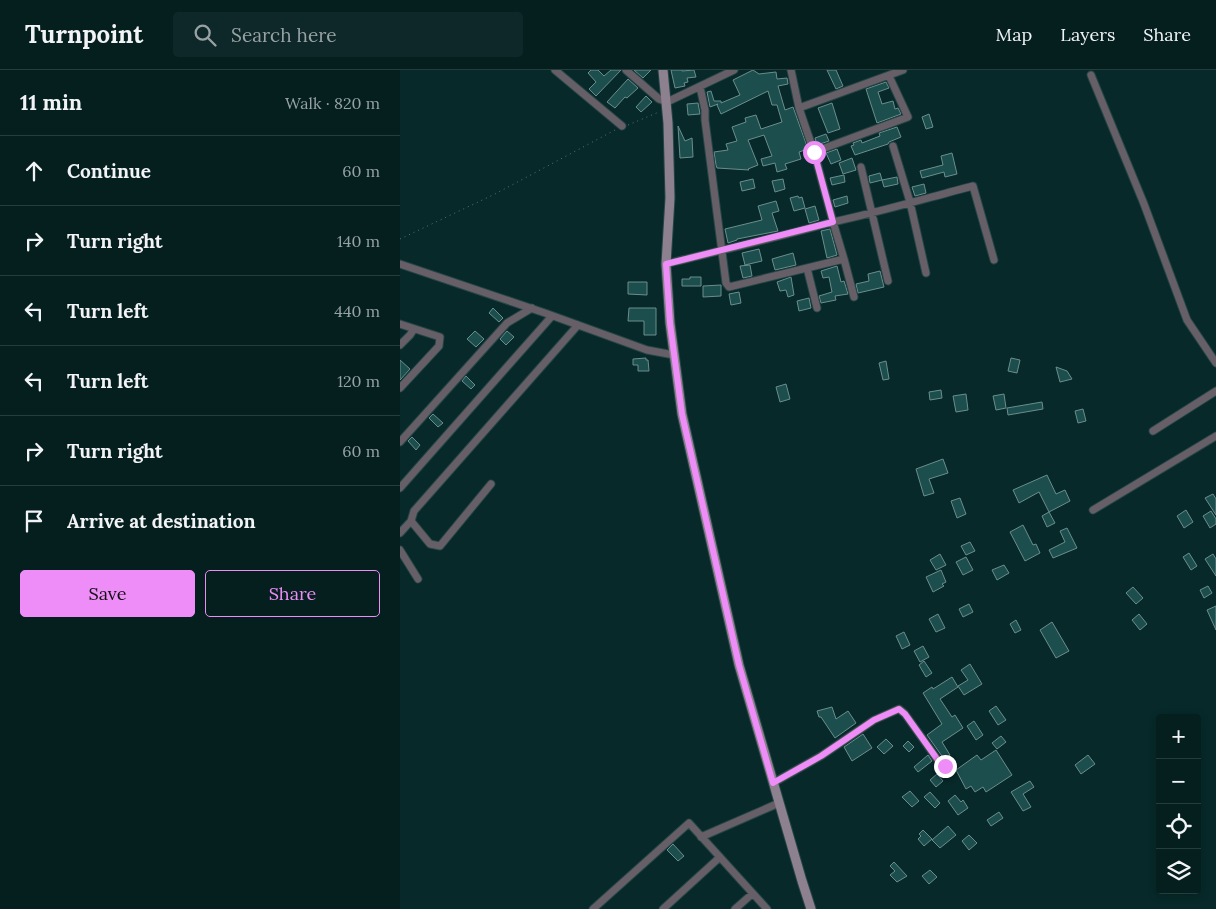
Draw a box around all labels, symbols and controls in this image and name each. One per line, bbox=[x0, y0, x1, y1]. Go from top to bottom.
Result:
search box bbox=[173, 12, 523, 57]
text: Turnpoint bbox=[25, 19, 143, 50]
icon: search bbox=[191, 21, 219, 49]
text: Search here bbox=[231, 23, 337, 47]
text: Map bbox=[996, 23, 1032, 46]
text: Layers bbox=[1060, 23, 1115, 46]
text: Share bbox=[1143, 23, 1191, 46]
text: 11 min bbox=[20, 89, 82, 116]
text: Walk · 820 m bbox=[285, 93, 380, 113]
route start bbox=[803, 141, 826, 164]
icon: ahead bbox=[20, 157, 48, 185]
text: Continue bbox=[67, 159, 151, 183]
text: 60 m bbox=[342, 161, 380, 181]
icon: right bbox=[20, 227, 48, 255]
text: Turn right bbox=[67, 229, 163, 253]
text: 140 m bbox=[337, 231, 380, 251]
icon: left bbox=[20, 297, 48, 325]
text: Turn left bbox=[67, 299, 148, 323]
text: 440 m bbox=[334, 301, 380, 321]
icon: left bbox=[20, 367, 48, 395]
text: Turn left bbox=[67, 369, 148, 393]
text: 120 m bbox=[337, 371, 380, 391]
icon: right bbox=[20, 437, 48, 465]
text: Turn right bbox=[67, 439, 163, 463]
text: 60 m bbox=[342, 441, 380, 461]
icon: arrive bbox=[20, 507, 48, 535]
text: Arrive at destination bbox=[67, 509, 256, 533]
button: Save bbox=[20, 570, 195, 617]
button: Share bbox=[205, 570, 380, 617]
map controls bbox=[1156, 714, 1201, 894]
button: + bbox=[1156, 714, 1201, 759]
route end bbox=[934, 755, 957, 778]
button: − bbox=[1156, 759, 1201, 804]
button: locate bbox=[1156, 804, 1201, 849]
button: layers bbox=[1156, 849, 1201, 894]

